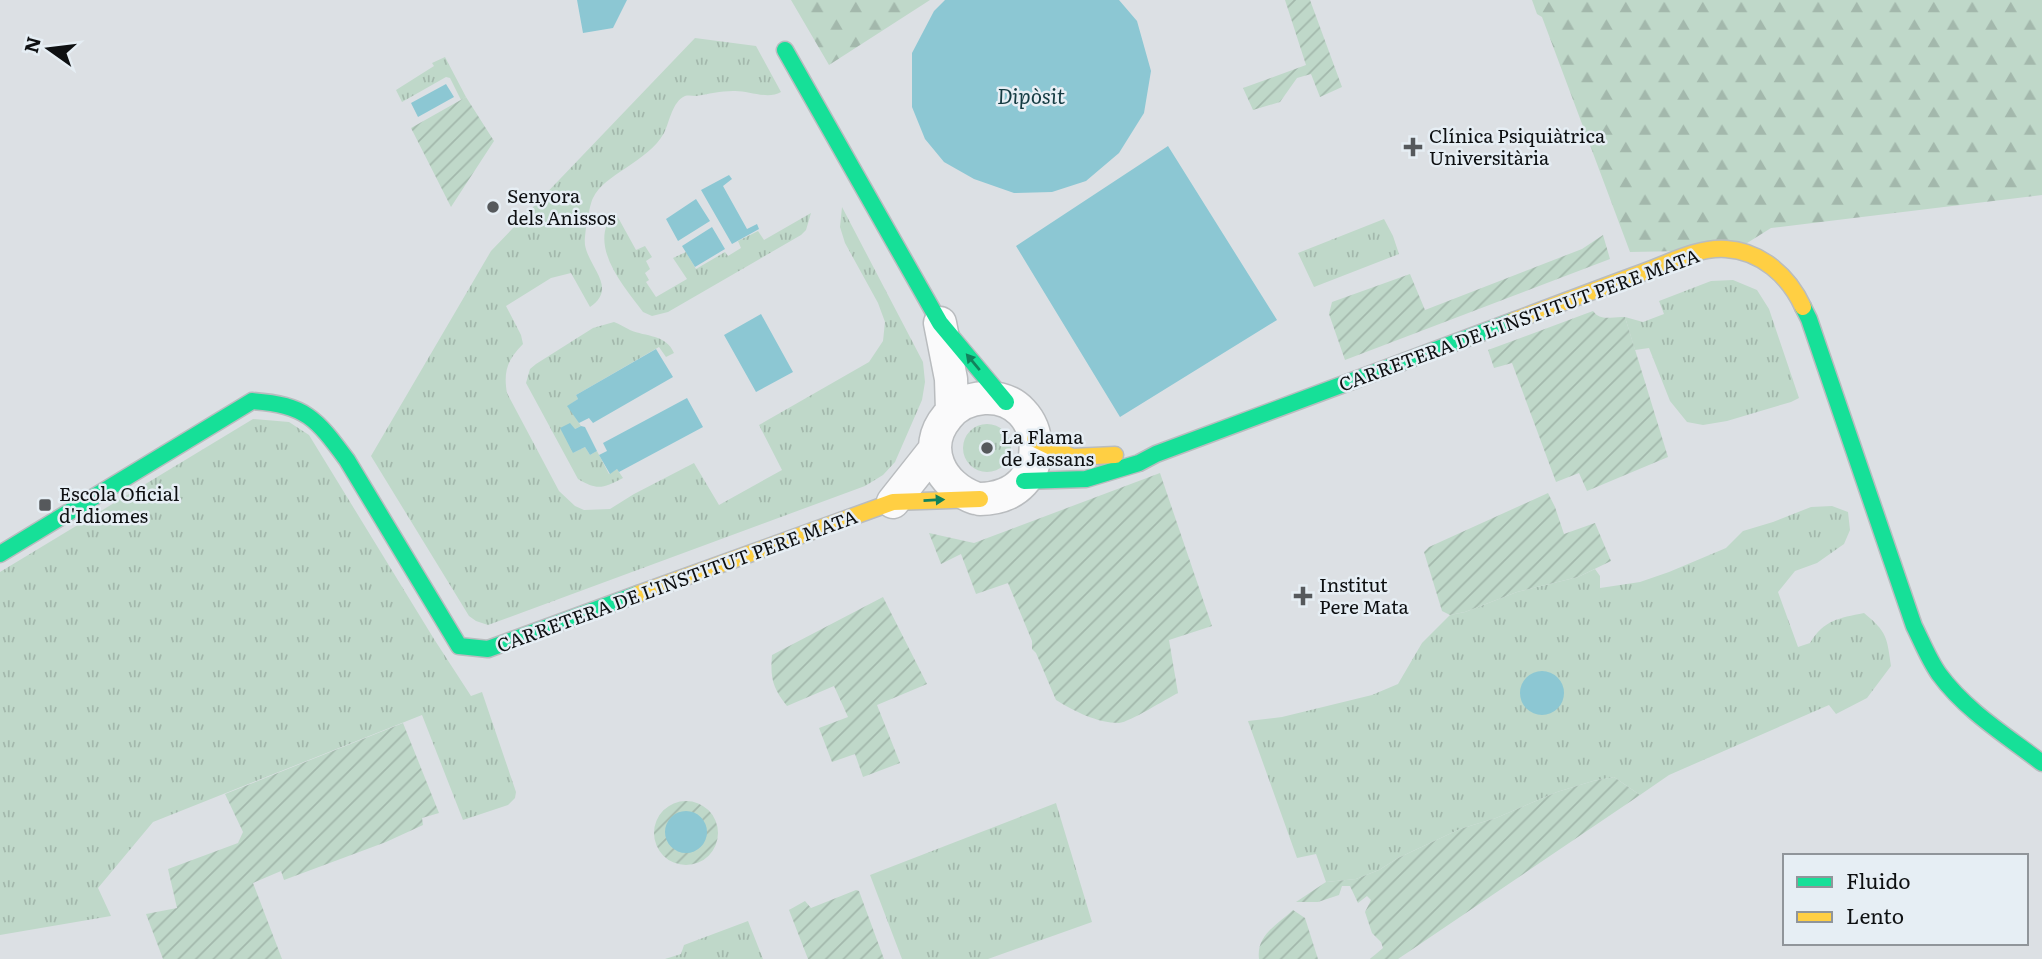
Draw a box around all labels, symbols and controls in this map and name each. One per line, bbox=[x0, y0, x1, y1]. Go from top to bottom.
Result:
north arrow bbox=[14, 14, 84, 84]
text: N bbox=[16, 33, 47, 56]
water label: Dipòsit bbox=[997, 79, 1066, 110]
place label: Clínica Psiquiàtrica Universitària bbox=[1429, 121, 1606, 171]
marker: Clínica Psiquiàtrica Universitària bbox=[1403, 137, 1423, 157]
place label: Senyora dels Anissos bbox=[507, 181, 616, 231]
marker: Senyora dels Anissos bbox=[485, 199, 501, 215]
street label: CARRETERA DE L'INSTITUT PERE MATA bbox=[1334, 241, 1703, 398]
one-way arrow bbox=[966, 354, 981, 371]
place label: La Flama de Jassans bbox=[1001, 422, 1095, 472]
marker: La Flama de Jassans bbox=[979, 440, 995, 456]
place label: Escola Oficial d'Idiomes bbox=[59, 479, 179, 529]
one-way arrow bbox=[923, 494, 945, 505]
marker: Escola Oficial d'Idiomes bbox=[37, 497, 53, 513]
street label: CARRETERA DE L'INSTITUT PERE MATA bbox=[492, 502, 861, 659]
place label: Institut Pere Mata bbox=[1319, 570, 1409, 620]
marker: Institut Pere Mata bbox=[1293, 586, 1313, 606]
legend bbox=[1783, 854, 2028, 945]
text: Fluido bbox=[1846, 864, 1910, 895]
text: Lento bbox=[1846, 899, 1904, 930]

